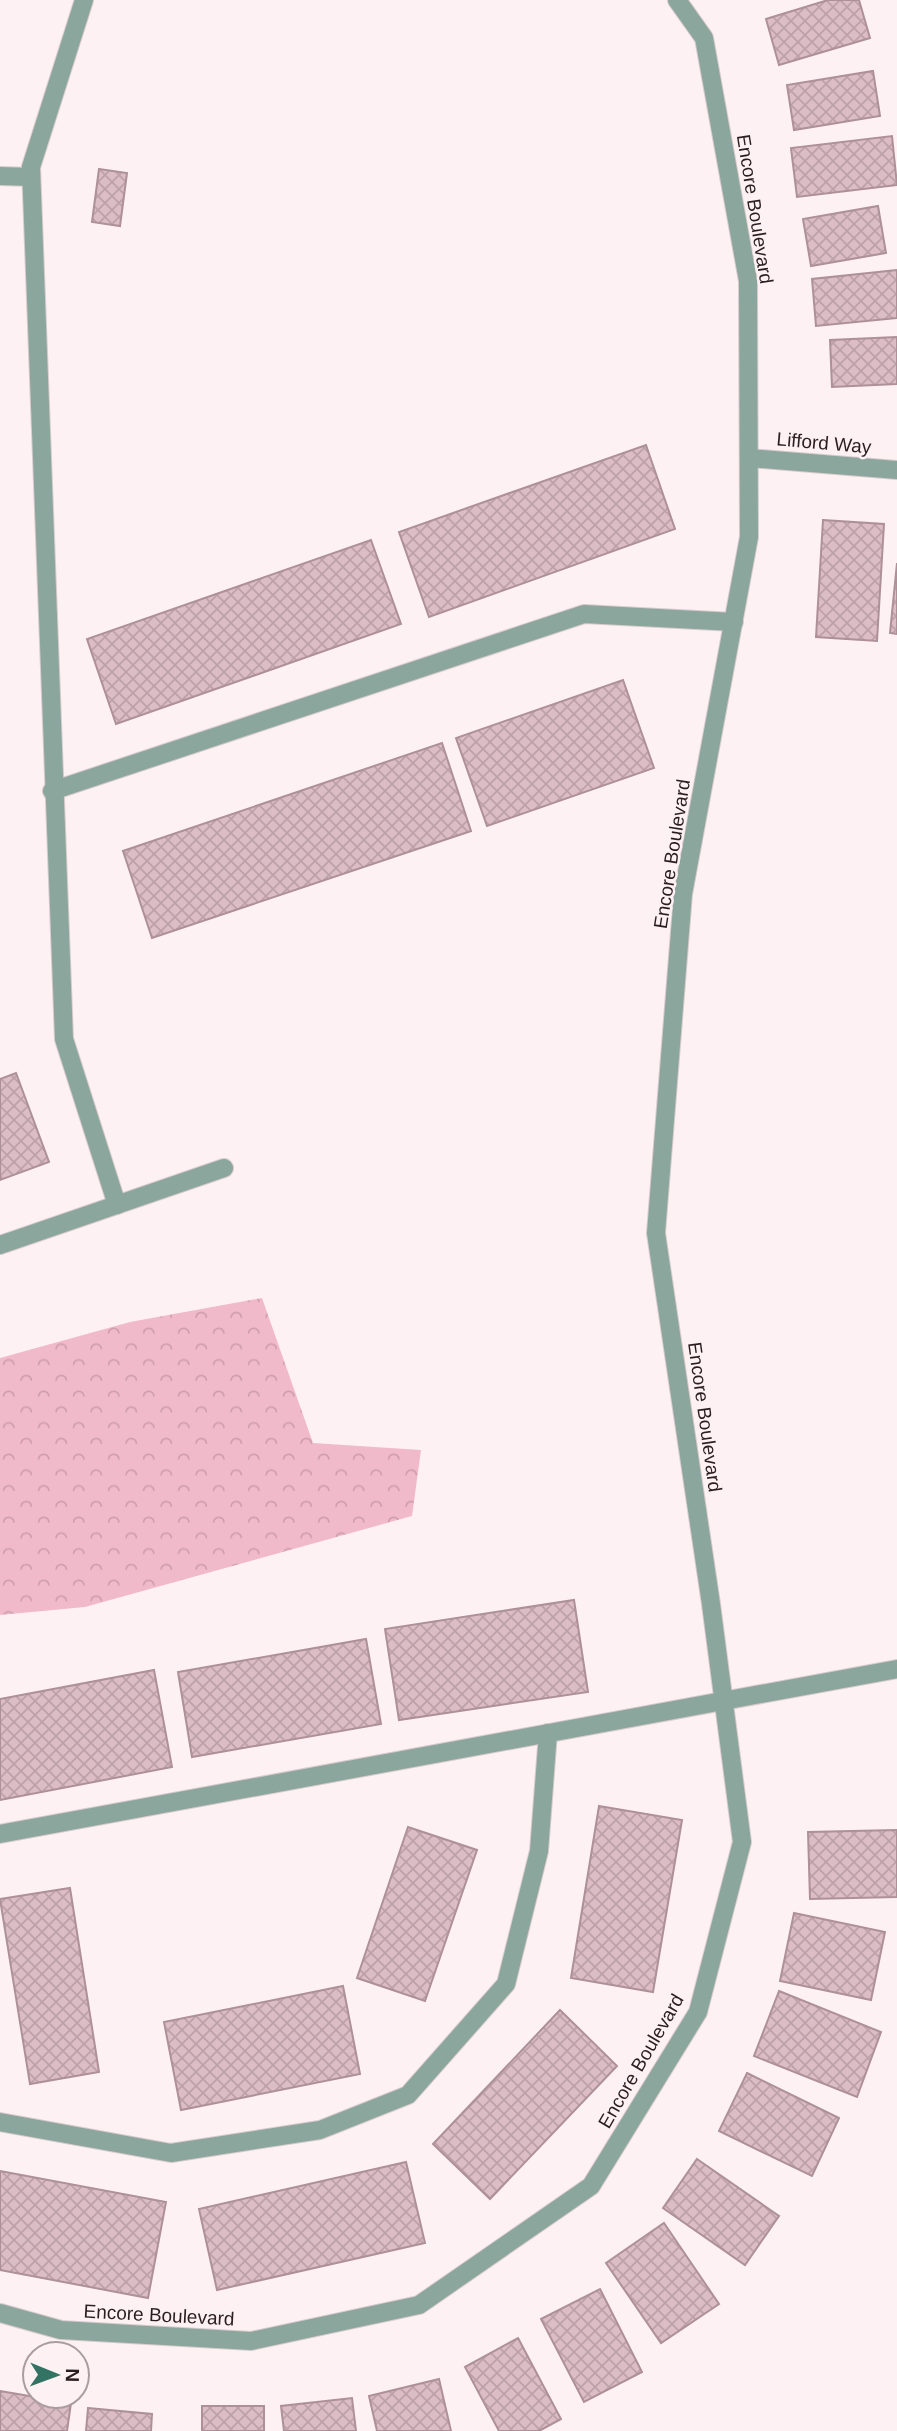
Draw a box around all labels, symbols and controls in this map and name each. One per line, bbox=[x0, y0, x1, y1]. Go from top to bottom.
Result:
street label: Encore Boulevard bbox=[733, 133, 777, 285]
street label: Lifford Way bbox=[776, 428, 873, 458]
street label: Encore Boulevard bbox=[650, 778, 694, 930]
street label: Encore Boulevard bbox=[684, 1341, 726, 1493]
street label: Encore Boulevard bbox=[594, 1990, 688, 2132]
street label: Encore Boulevard bbox=[83, 2301, 235, 2329]
north arrow bbox=[21, 2340, 91, 2410]
text: N bbox=[62, 2368, 83, 2382]

